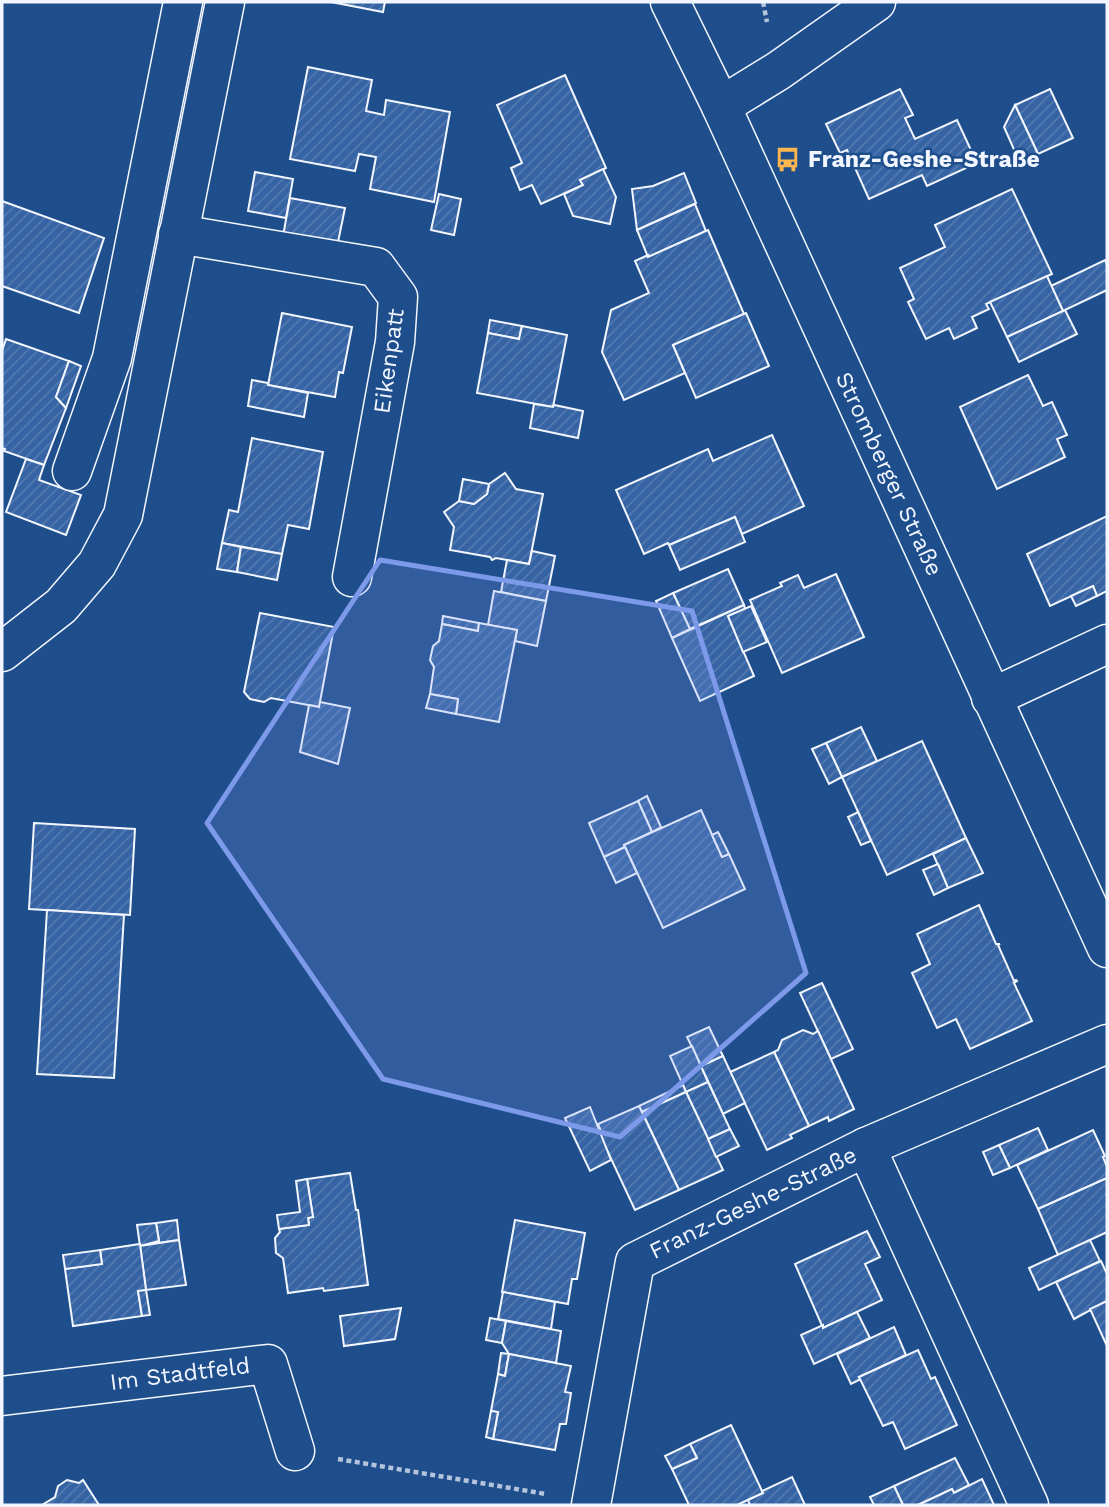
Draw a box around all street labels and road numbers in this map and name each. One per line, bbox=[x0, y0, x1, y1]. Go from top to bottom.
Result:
street label: Eikenpatt bbox=[368, 306, 410, 415]
street label: Stromberger Straße bbox=[830, 368, 948, 580]
street label: Franz-Geshe-Straße bbox=[645, 1141, 861, 1265]
street label: Im Stadtfeld bbox=[108, 1352, 252, 1396]

